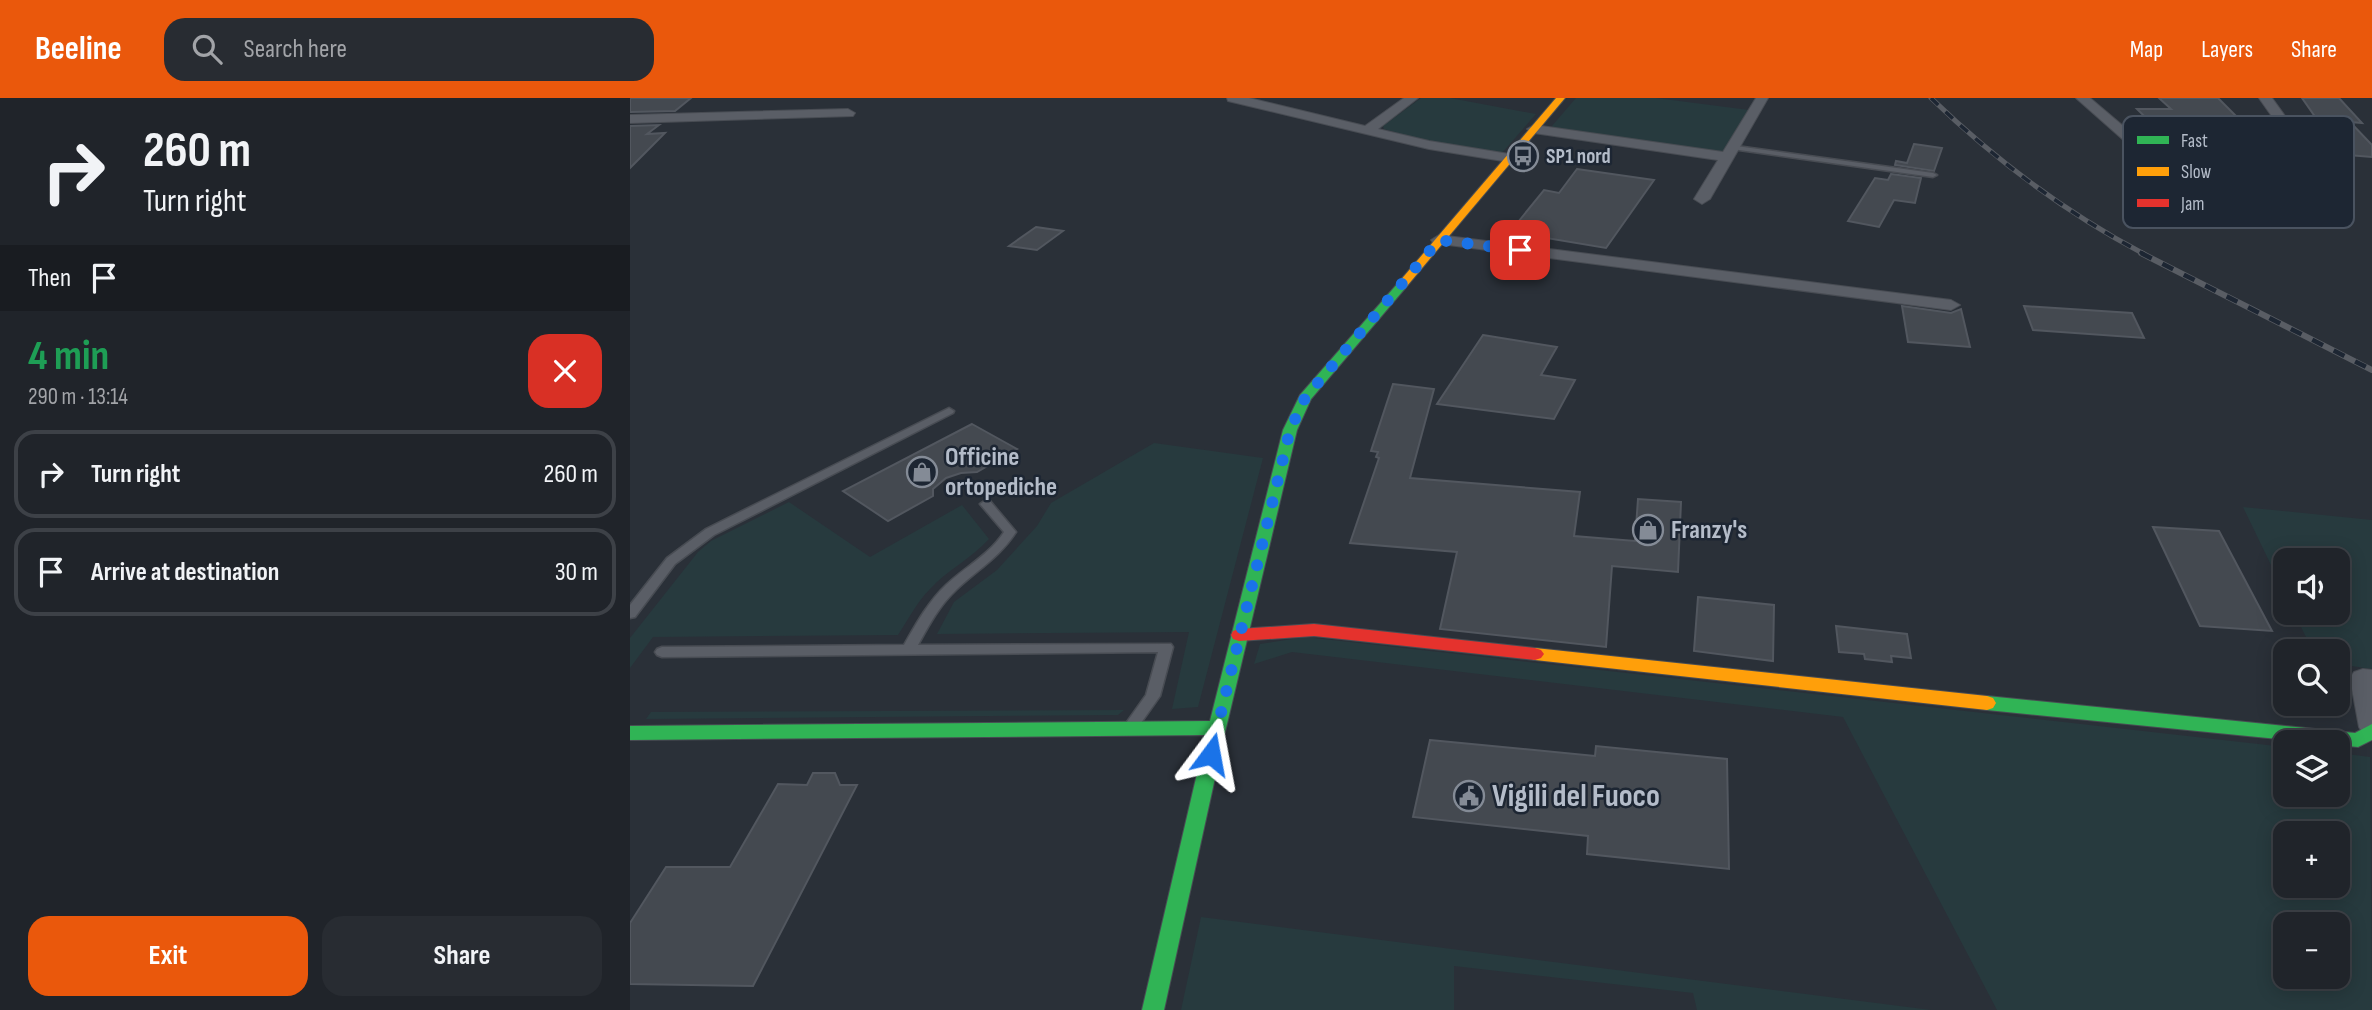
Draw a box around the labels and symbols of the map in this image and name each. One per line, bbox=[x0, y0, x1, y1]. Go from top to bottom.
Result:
legend bbox=[2123, 116, 2354, 228]
text: Fast bbox=[2181, 130, 2208, 153]
bus stop icon: SP1 nord bbox=[1506, 139, 1540, 173]
place label: SP1 nord bbox=[1546, 144, 1611, 169]
text: Slow bbox=[2181, 161, 2211, 184]
text: Jam bbox=[2180, 193, 2204, 216]
pin bbox=[1490, 220, 1550, 280]
place label: Officine ortopediche bbox=[945, 442, 1057, 503]
shop icon: Officine ortopediche bbox=[905, 455, 939, 489]
shop icon: Franzy's bbox=[1631, 513, 1665, 547]
place label: Franzy's bbox=[1671, 515, 1747, 546]
position arrow bbox=[1174, 717, 1248, 791]
place label: Vigili del Fuoco bbox=[1492, 777, 1660, 816]
public building icon: Vigili del Fuoco bbox=[1452, 779, 1486, 813]

